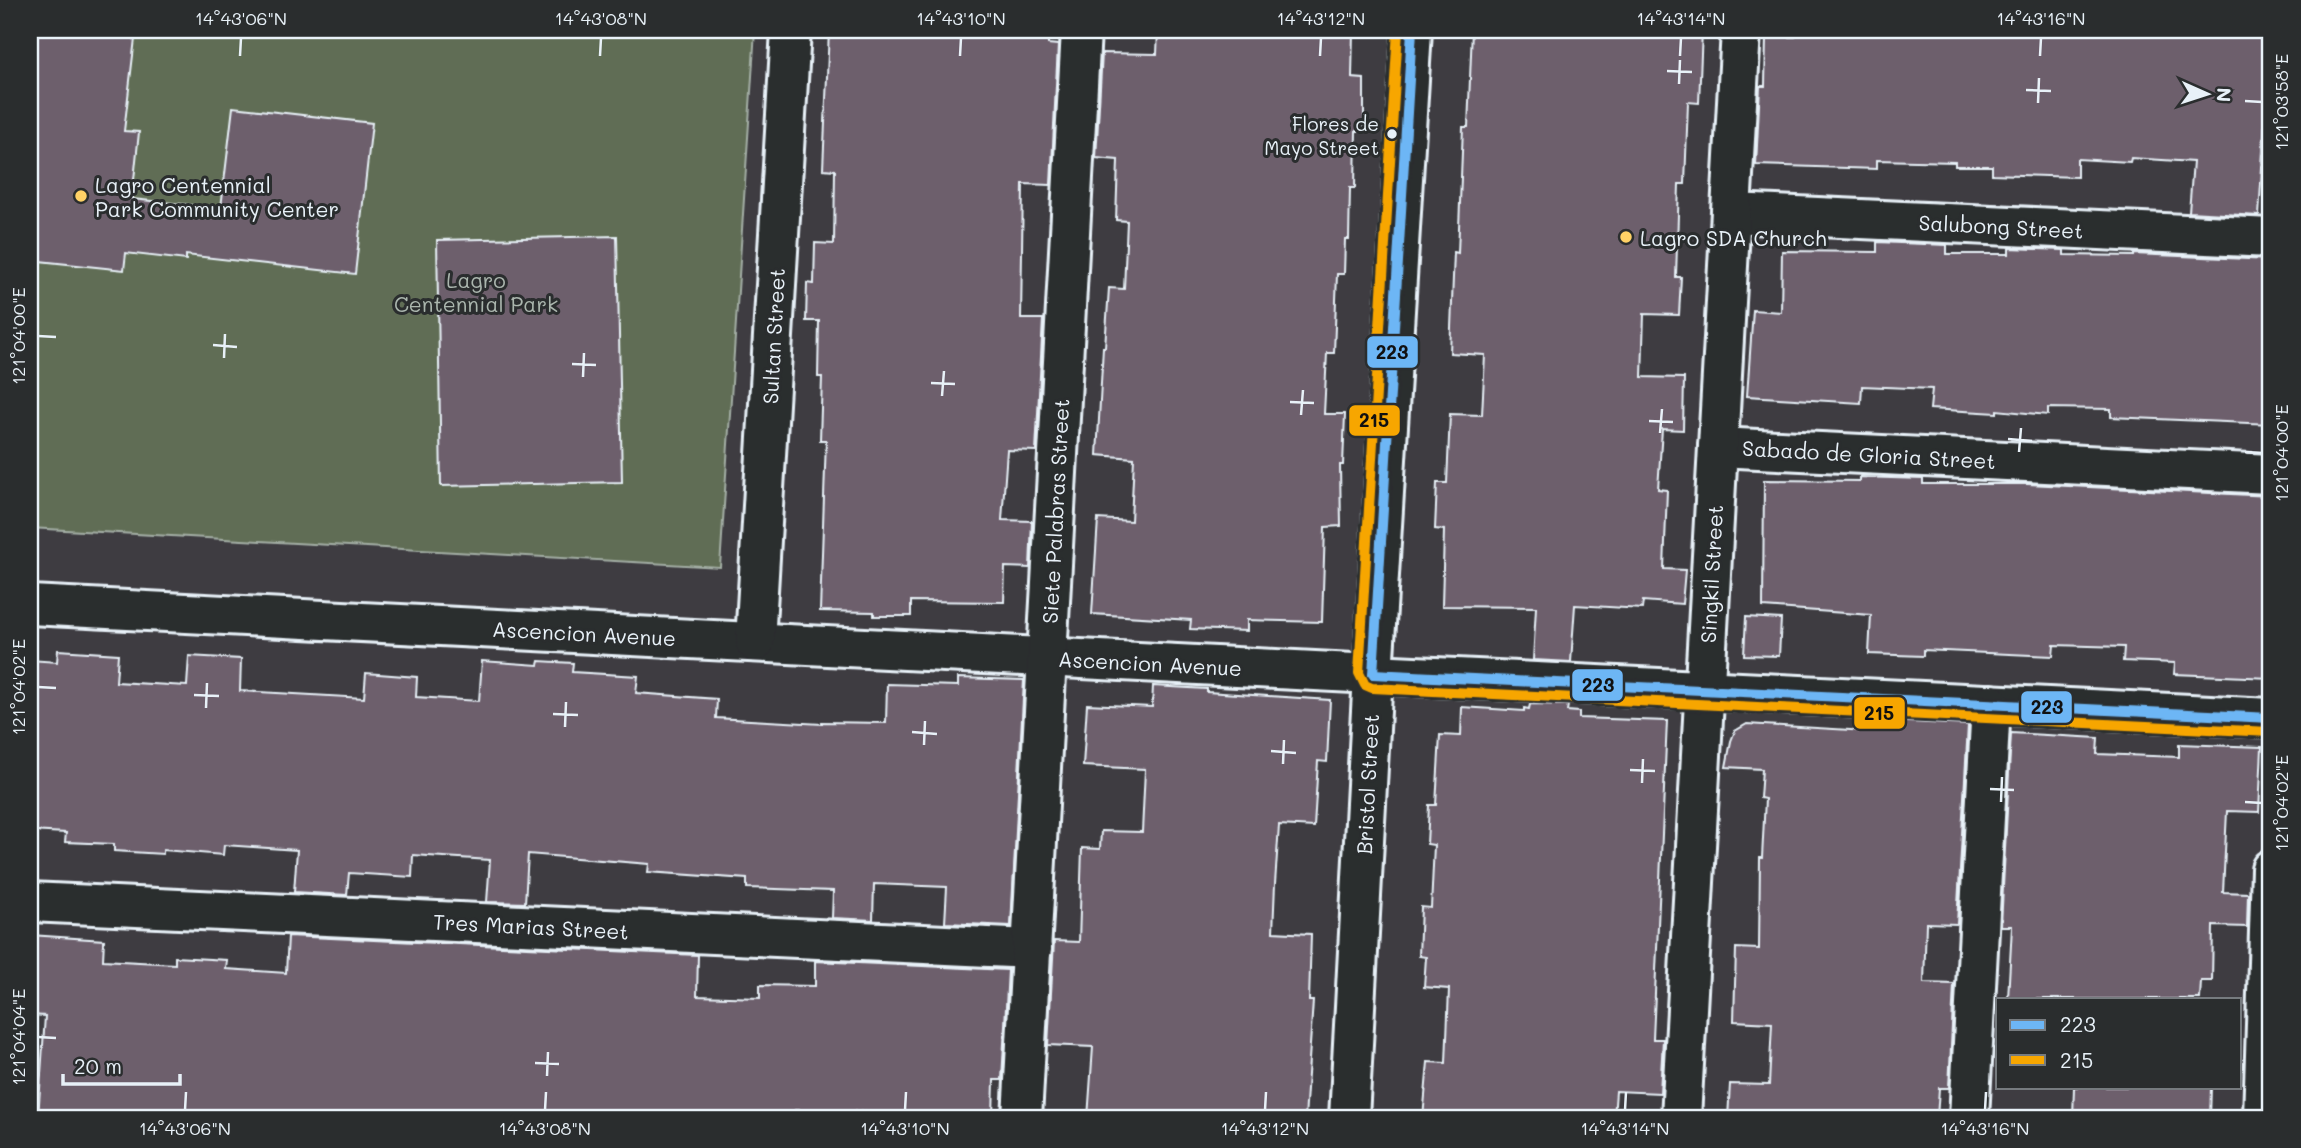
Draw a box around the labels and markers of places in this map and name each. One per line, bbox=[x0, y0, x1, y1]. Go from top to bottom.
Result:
place label: Flores de Mayo Street bbox=[1264, 111, 1379, 160]
marker: Flores de Mayo Street bbox=[1385, 127, 1399, 141]
place label: Lagro Centennial Park Community Center bbox=[95, 171, 339, 222]
marker: Lagro Centennial Park Community Center bbox=[73, 188, 89, 204]
place label: Lagro SDA Church bbox=[1640, 224, 1827, 251]
marker: Lagro SDA Church bbox=[1618, 229, 1634, 245]

